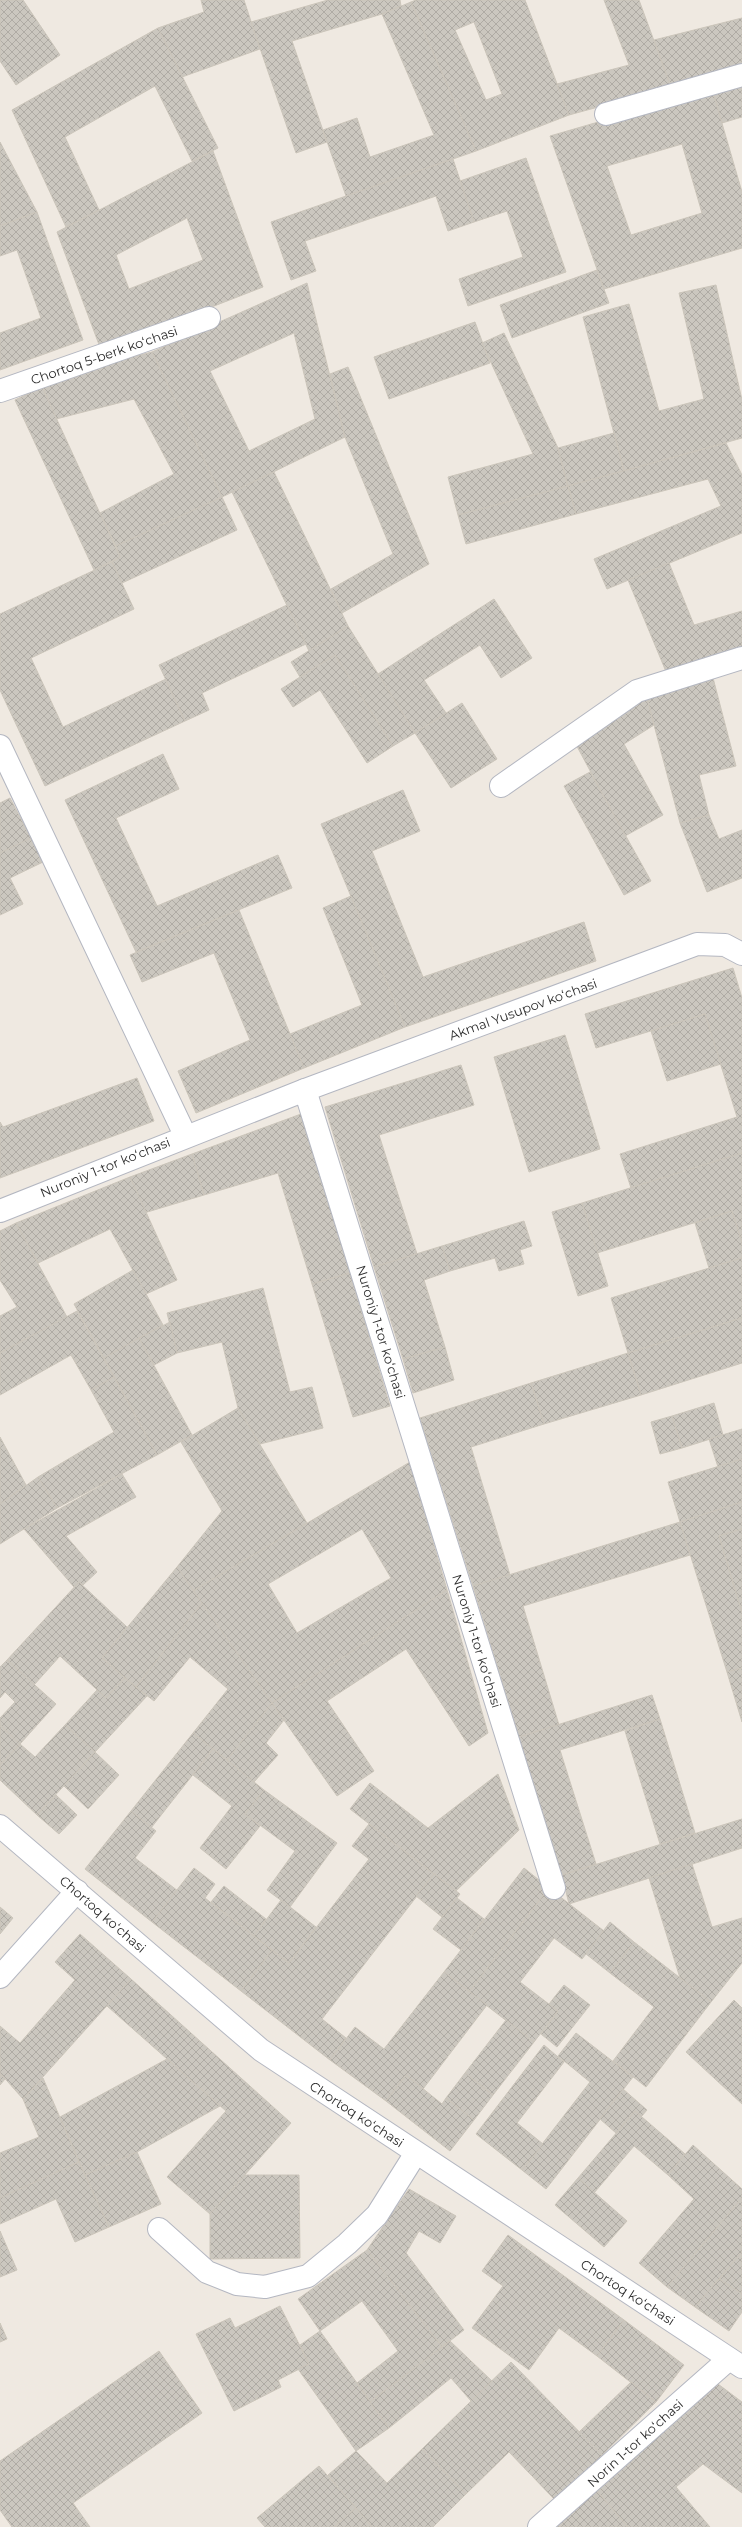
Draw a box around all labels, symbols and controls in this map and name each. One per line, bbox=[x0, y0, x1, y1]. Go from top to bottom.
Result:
street label: Chortoq 5-berk koʻchasi bbox=[28, 322, 180, 388]
street label: Akmal Yusupov koʻchasi bbox=[447, 975, 599, 1043]
street label: Nuroniy 1-tor koʻchasi bbox=[38, 1134, 172, 1200]
street label: Nuroniy 1-tor koʻchasi bbox=[353, 1263, 409, 1401]
street label: Nuroniy 1-tor koʻchasi bbox=[449, 1572, 505, 1710]
street label: Chortoq koʻchasi bbox=[57, 1872, 149, 1956]
street label: Chortoq koʻchasi bbox=[307, 2078, 407, 2150]
street label: Chortoq koʻchasi bbox=[578, 2256, 678, 2328]
street label: Norin 1-tor koʻchasi bbox=[584, 2396, 686, 2490]

